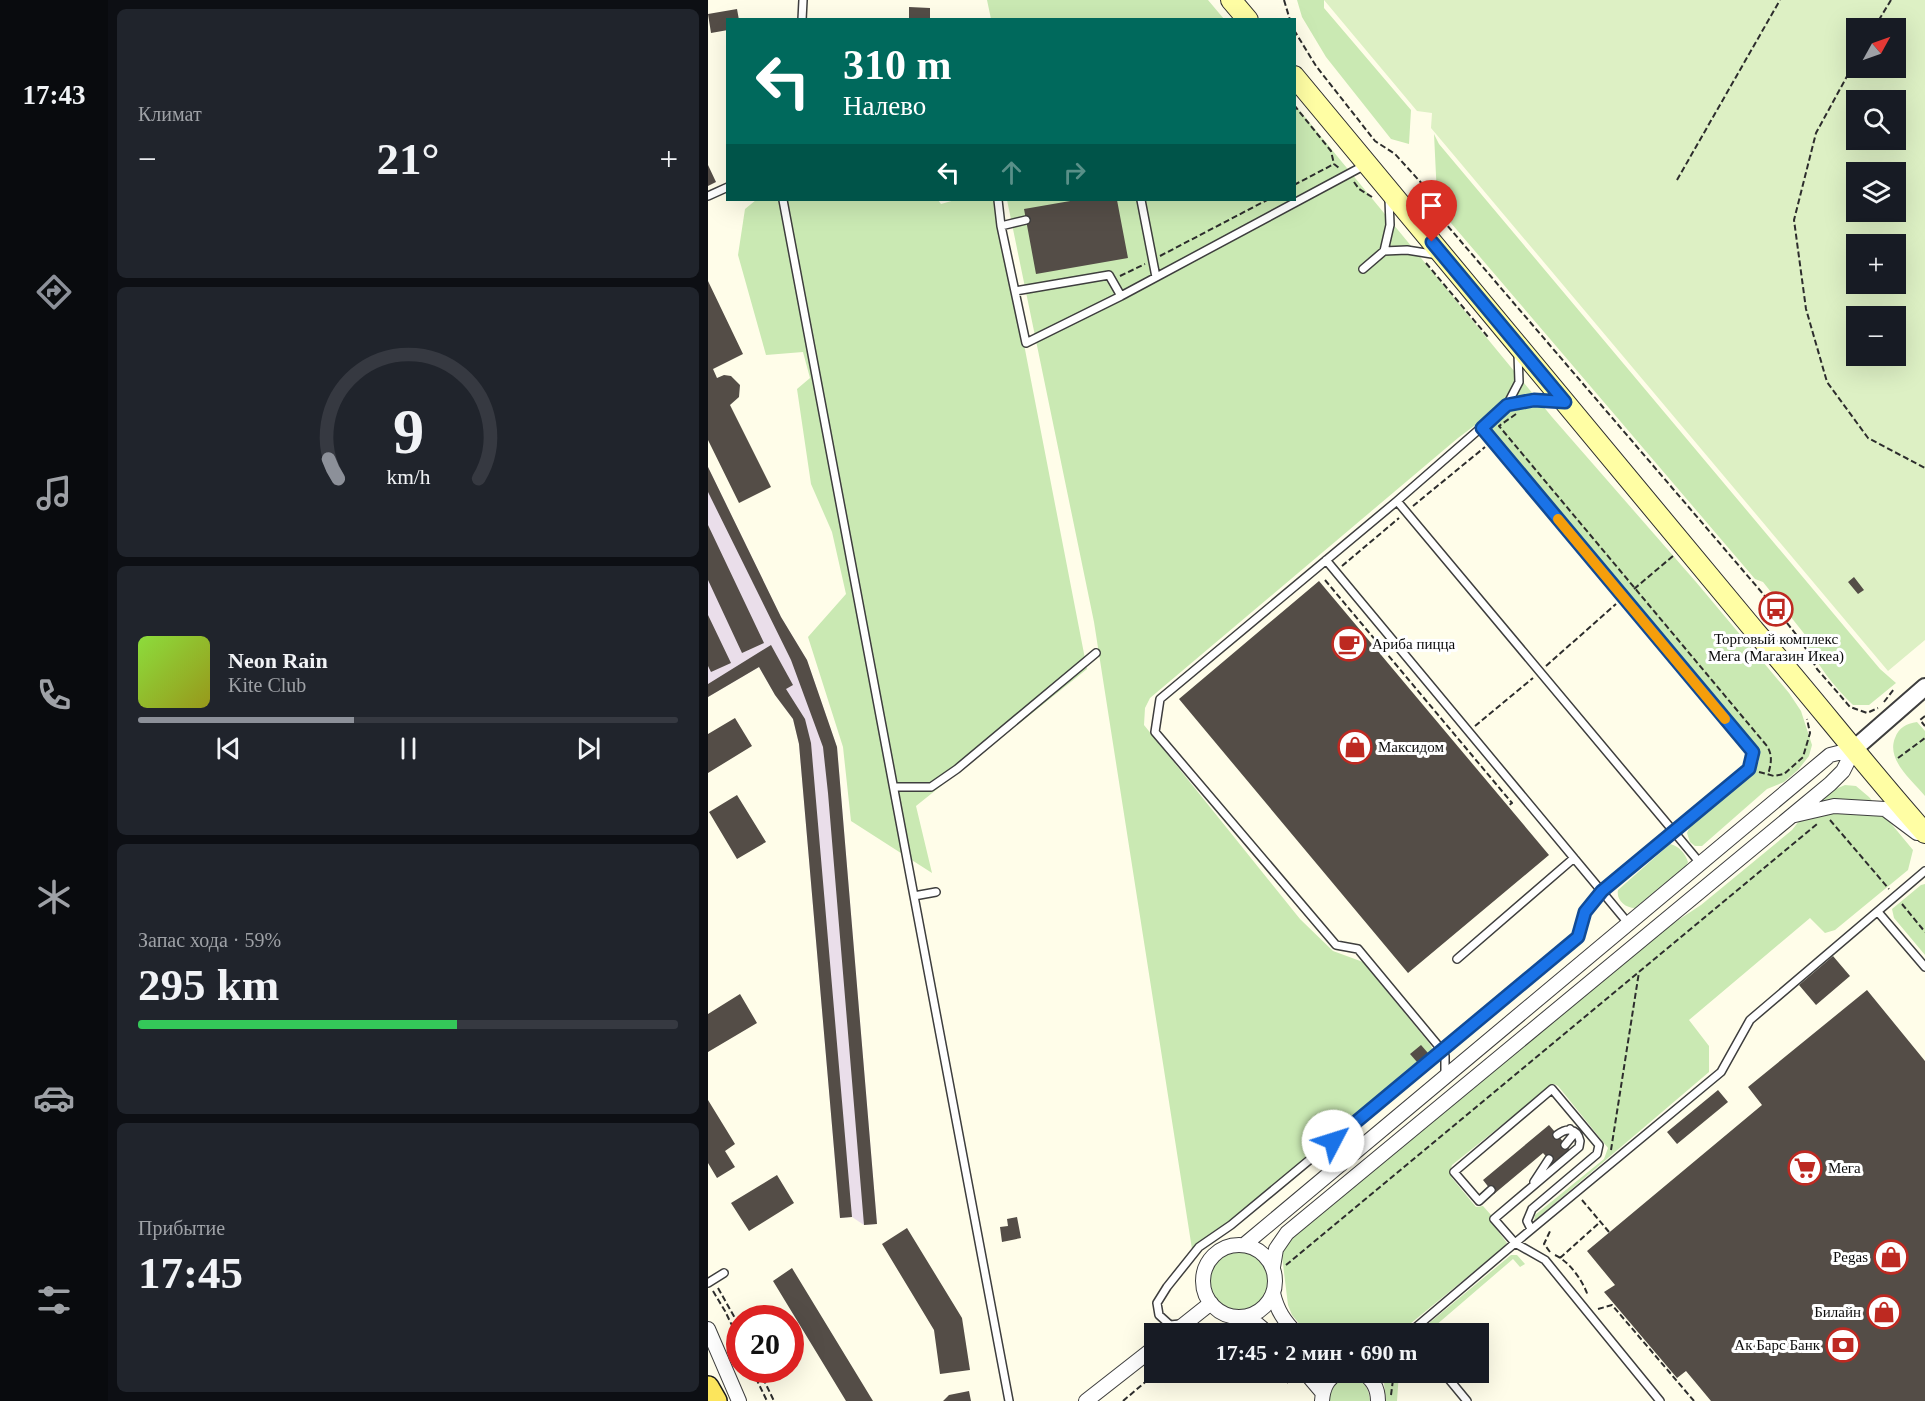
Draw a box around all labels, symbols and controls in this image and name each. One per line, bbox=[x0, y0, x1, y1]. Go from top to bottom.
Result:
north arrow bbox=[1846, 18, 1906, 78]
map controls bbox=[1846, 18, 1906, 366]
icon: left bbox=[744, 42, 822, 120]
text: 310 m bbox=[843, 42, 952, 88]
text: 17:43 bbox=[23, 80, 86, 110]
button: search bbox=[1846, 90, 1906, 150]
text: Налево bbox=[843, 91, 926, 121]
text: Климат bbox=[138, 103, 202, 125]
text: 21° bbox=[377, 134, 440, 184]
text: − bbox=[138, 141, 157, 177]
text: + bbox=[659, 141, 678, 177]
icon: left bbox=[932, 156, 965, 189]
icon: ahead bbox=[995, 156, 1028, 189]
icon: right bbox=[1058, 156, 1091, 189]
button: layers bbox=[1846, 162, 1906, 222]
pin bbox=[1406, 180, 1457, 242]
icon: arrive bbox=[1415, 189, 1448, 222]
button: + bbox=[1846, 234, 1906, 294]
icon: directions bbox=[33, 271, 75, 313]
button: − bbox=[1846, 306, 1906, 366]
text: 9 bbox=[392, 397, 424, 466]
text: km/h bbox=[386, 466, 430, 490]
icon: music bbox=[33, 472, 75, 514]
bus stop icon: Торговый комплекс Мега (Магазин Икеа) bbox=[1758, 591, 1794, 627]
cafe icon: Ариба пицца bbox=[1331, 626, 1367, 662]
place label: Торговый комплекс Мега (Магазин Икеа) bbox=[1708, 631, 1844, 665]
place label: Ариба пицца bbox=[1372, 636, 1456, 652]
text: Neon Rain bbox=[228, 648, 328, 673]
icon: phone bbox=[33, 674, 75, 716]
text: Kite Club bbox=[228, 674, 306, 696]
shop icon: Максидом bbox=[1337, 729, 1373, 765]
icon: previous bbox=[212, 732, 245, 765]
icon: pause bbox=[392, 732, 425, 765]
icon: next bbox=[572, 732, 605, 765]
place label: Максидом bbox=[1378, 739, 1444, 755]
icon: climate bbox=[33, 876, 75, 918]
text: Запас хода · 59% bbox=[138, 929, 281, 951]
text: 295 km bbox=[138, 960, 279, 1010]
icon: car bbox=[33, 1077, 75, 1119]
position arrow bbox=[1301, 1109, 1365, 1173]
supermarket icon: Мега bbox=[1787, 1150, 1823, 1186]
place label: Мега bbox=[1828, 1160, 1861, 1176]
text: Прибытие bbox=[138, 1217, 225, 1239]
shop icon: Pegas bbox=[1873, 1239, 1909, 1275]
text: 17:45 bbox=[138, 1248, 243, 1298]
place label: Pegas bbox=[1833, 1249, 1868, 1265]
icon: filters bbox=[33, 1279, 75, 1321]
shop icon: Билайн bbox=[1866, 1294, 1902, 1330]
place label: Билайн bbox=[1814, 1304, 1861, 1320]
speed limit sign: 20 bbox=[726, 1305, 804, 1383]
bank icon: Ак Барс Банк bbox=[1825, 1327, 1861, 1363]
place label: Ак Барс Банк bbox=[1734, 1337, 1821, 1353]
text: 17:45 · 2 мин · 690 m bbox=[1216, 1340, 1417, 1365]

